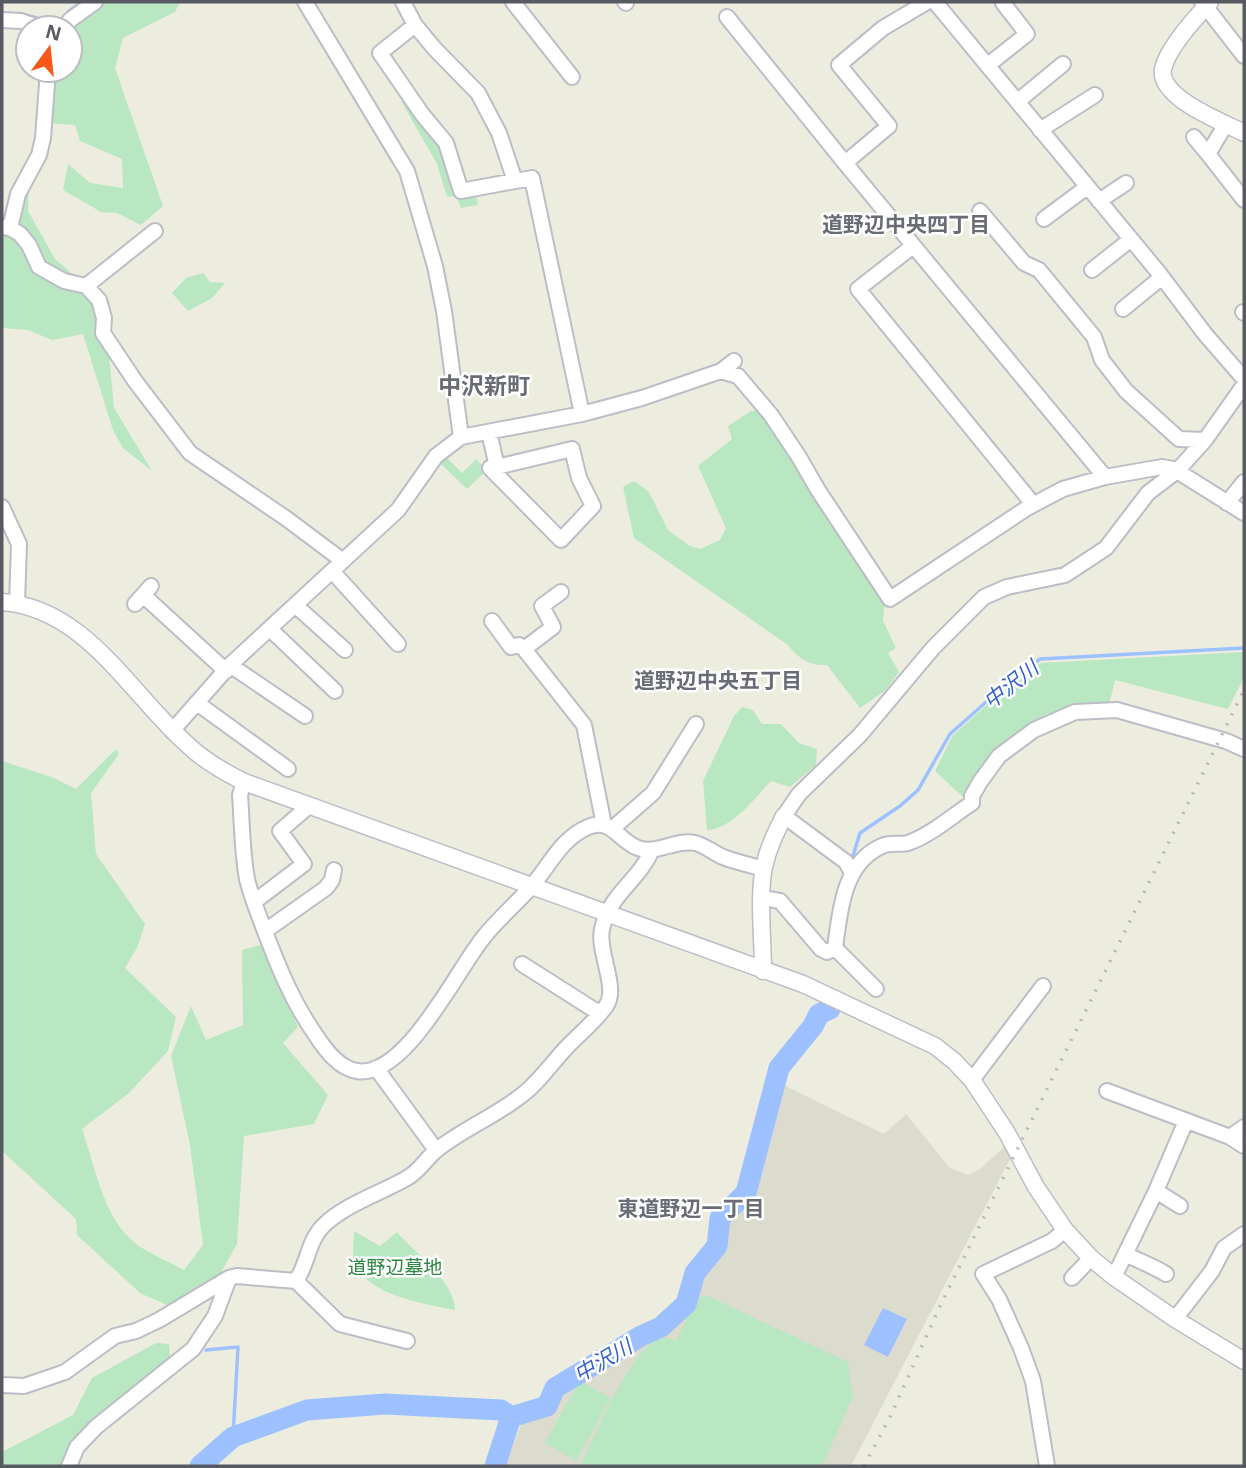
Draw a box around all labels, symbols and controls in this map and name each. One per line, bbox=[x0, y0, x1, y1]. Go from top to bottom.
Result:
north arrow bbox=[14, 14, 84, 84]
text: N bbox=[43, 18, 64, 47]
district label: 道野辺中央四丁目 bbox=[822, 210, 990, 238]
district label: 中沢新町 bbox=[438, 369, 530, 401]
water label: 中沢川 bbox=[977, 653, 1045, 715]
district label: 道野辺中央五丁目 bbox=[634, 666, 802, 694]
district label: 東道野辺一丁目 bbox=[618, 1194, 765, 1222]
park label: 道野辺墓地 bbox=[347, 1254, 443, 1280]
water label: 中沢川 bbox=[568, 1331, 639, 1388]

